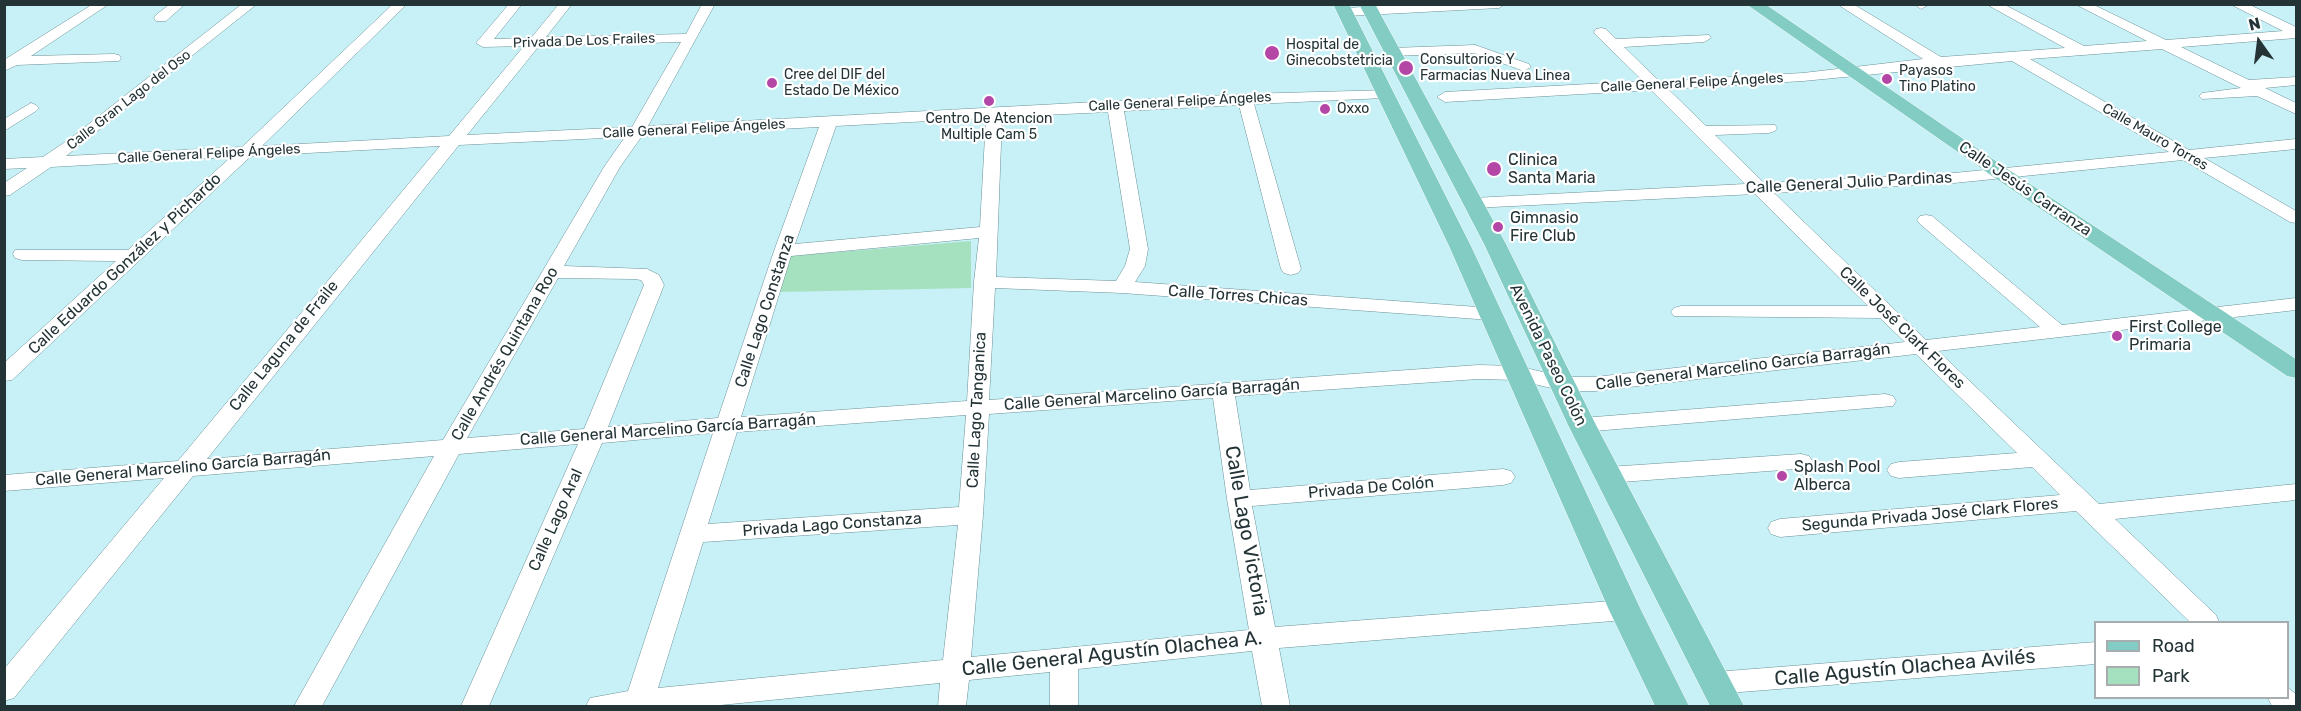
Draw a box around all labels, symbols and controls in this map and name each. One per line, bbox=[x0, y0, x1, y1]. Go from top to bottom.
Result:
north arrow bbox=[2229, 12, 2289, 72]
text: N bbox=[2247, 13, 2262, 35]
street label: Privada De Los Frailes bbox=[513, 30, 655, 52]
place label: Hospital de Ginecobstetricia bbox=[1286, 37, 1393, 70]
marker: Hospital de Ginecobstetricia bbox=[1263, 44, 1281, 62]
street label: Calle Gran Lago del Oso bbox=[64, 46, 194, 154]
place label: Consultorios Y Farmacias Nueva Linea bbox=[1420, 52, 1570, 84]
marker: Consultorios Y Farmacias Nueva Linea bbox=[1397, 59, 1415, 77]
place label: Payasos Tino Platino bbox=[1899, 63, 1976, 96]
place label: Cree del DIF del Estado De México bbox=[784, 67, 899, 100]
street label: Calle General Felipe Ángeles bbox=[1600, 70, 1784, 96]
marker: Payasos Tino Platino bbox=[1880, 72, 1894, 86]
marker: Cree del DIF del Estado De México bbox=[765, 76, 779, 90]
street label: Calle General Felipe Ángeles bbox=[1088, 89, 1272, 115]
marker: Centro De Atencion Multiple Cam 5 bbox=[982, 94, 996, 108]
street label: Calle Mauro Torres bbox=[2099, 100, 2211, 174]
place label: Oxxo bbox=[1337, 101, 1369, 117]
marker: Oxxo bbox=[1318, 102, 1332, 116]
place label: Centro De Atencion Multiple Cam 5 bbox=[925, 111, 1053, 144]
street label: Calle General Felipe Ángeles bbox=[602, 116, 786, 142]
street label: Calle Jesús Carranza bbox=[1955, 137, 2095, 241]
street label: Calle General Felipe Ángeles bbox=[117, 141, 301, 167]
place label: Clinica Santa Maria bbox=[1508, 150, 1596, 188]
marker: Clinica Santa Maria bbox=[1485, 160, 1503, 178]
street label: Calle General Julio Pardinas bbox=[1745, 168, 1953, 198]
street label: Calle Eduardo González y Pichardo bbox=[25, 169, 225, 359]
place label: Gimnasio Fire Club bbox=[1510, 208, 1579, 246]
marker: Gimnasio Fire Club bbox=[1491, 220, 1505, 234]
street label: Calle Lago Constanza bbox=[731, 232, 799, 390]
street label: Calle José Clark Flores bbox=[1835, 263, 1969, 393]
street label: Calle Andrés Quintana Roo bbox=[447, 264, 563, 444]
street label: Calle Laguna de Fraile bbox=[225, 277, 343, 415]
street label: Avenida Paseo Colón bbox=[1505, 281, 1591, 429]
street label: Calle Torres Chicas bbox=[1167, 282, 1309, 310]
place label: First College Primaria bbox=[2129, 317, 2222, 355]
marker: First College Primaria bbox=[2110, 329, 2124, 343]
street label: Calle Lago Tanganica bbox=[963, 331, 991, 489]
street label: Calle General Marcelino García Barragán bbox=[1595, 339, 1891, 395]
street label: Calle General Marcelino García Barragán bbox=[1003, 375, 1301, 415]
street label: Calle General Marcelino García Barragán bbox=[519, 410, 817, 450]
street label: Calle Lago Victoria bbox=[1219, 444, 1273, 618]
street label: Calle General Marcelino García Barragán bbox=[34, 446, 332, 490]
place label: Splash Pool Alberca bbox=[1794, 457, 1880, 495]
street label: Calle Lago Aral bbox=[525, 466, 587, 574]
marker: Splash Pool Alberca bbox=[1775, 469, 1789, 483]
street label: Privada De Colón bbox=[1307, 473, 1435, 503]
street label: Segunda Privada José Clark Flores bbox=[1801, 494, 2059, 536]
street label: Privada Lago Constanza bbox=[742, 509, 922, 541]
legend bbox=[2094, 621, 2289, 699]
street label: Calle General Agustín Olachea A. bbox=[961, 626, 1263, 682]
text: Road bbox=[2152, 635, 2195, 657]
street label: Calle Agustín Olachea Avilés bbox=[1773, 645, 2037, 691]
text: Park bbox=[2152, 665, 2189, 687]

